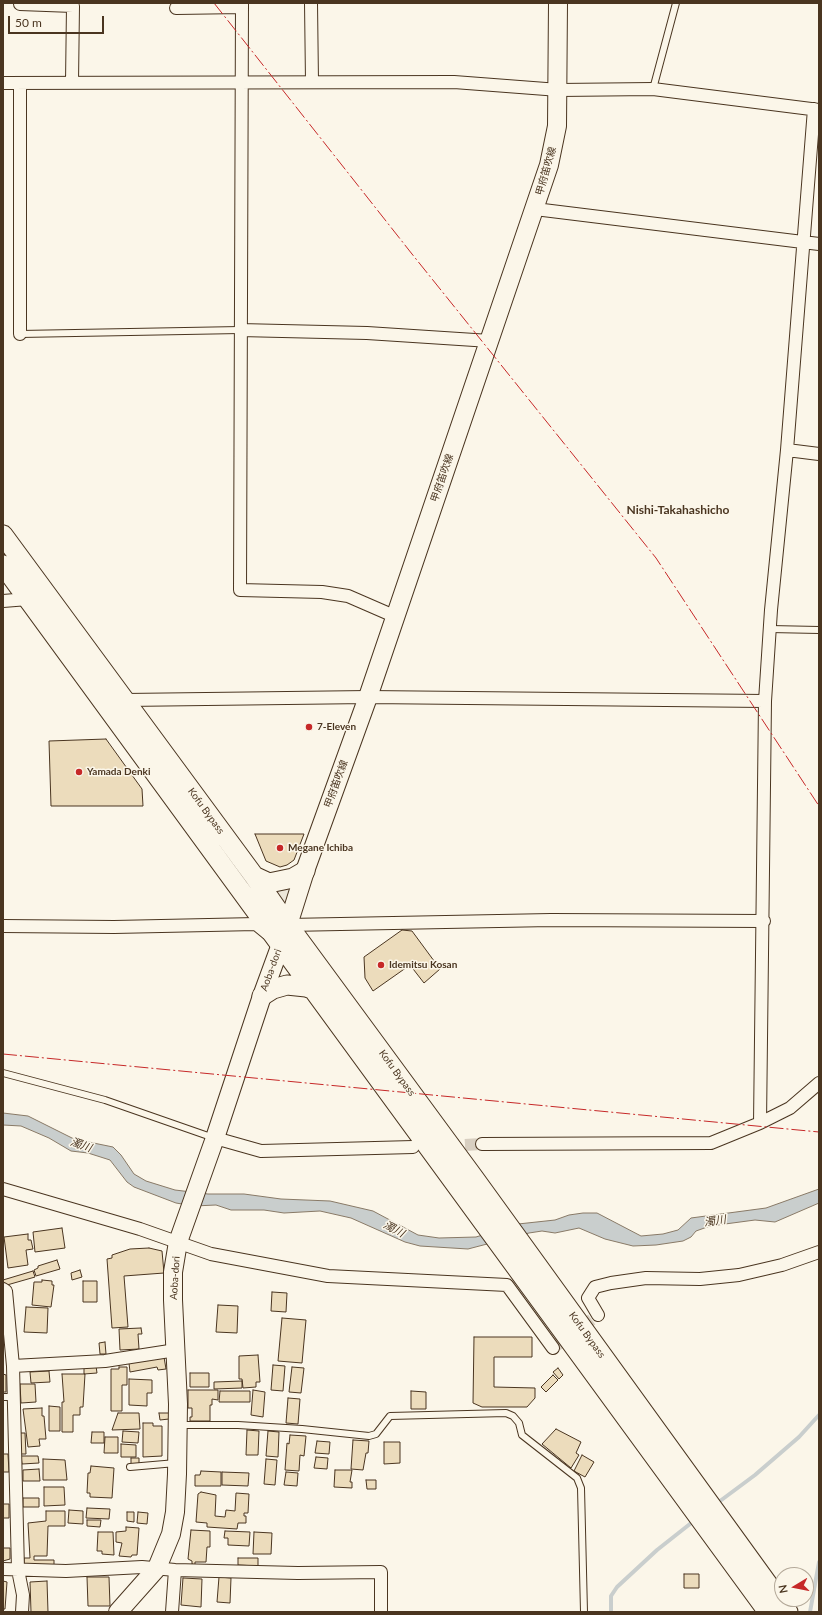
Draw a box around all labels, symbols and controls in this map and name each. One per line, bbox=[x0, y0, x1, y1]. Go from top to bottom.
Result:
scale bar bbox=[10, 8, 106, 34]
text: 50 m bbox=[15, 15, 42, 30]
street label: 甲府笛吹線 bbox=[533, 145, 559, 197]
street label: 甲府笛吹線 bbox=[428, 452, 456, 504]
district label: Nishi-Takahashicho bbox=[627, 503, 729, 517]
place label: 7-Eleven bbox=[317, 721, 356, 733]
marker: 7-Eleven bbox=[304, 722, 314, 732]
street label: 甲府笛吹線 bbox=[322, 758, 350, 810]
place label: Yamada Denki bbox=[87, 766, 150, 778]
marker: Yamada Denki bbox=[74, 767, 84, 777]
street label: Kofu Bypass bbox=[185, 786, 227, 836]
place label: Megane Ichiba bbox=[288, 842, 353, 854]
marker: Megane Ichiba bbox=[275, 843, 285, 853]
street label: Aoba-dori bbox=[258, 947, 284, 993]
place label: Idemitsu Kosan bbox=[389, 959, 457, 971]
marker: Idemitsu Kosan bbox=[376, 960, 386, 970]
street label: Kofu Bypass bbox=[376, 1048, 418, 1098]
water label: 濁川 bbox=[68, 1135, 94, 1155]
water label: 濁川 bbox=[703, 1213, 727, 1229]
water label: 濁川 bbox=[381, 1218, 407, 1240]
street label: Aoba-dori bbox=[167, 1256, 183, 1300]
street label: Kofu Bypass bbox=[566, 1310, 608, 1360]
north arrow bbox=[774, 1567, 814, 1607]
text: N bbox=[776, 1584, 790, 1594]

